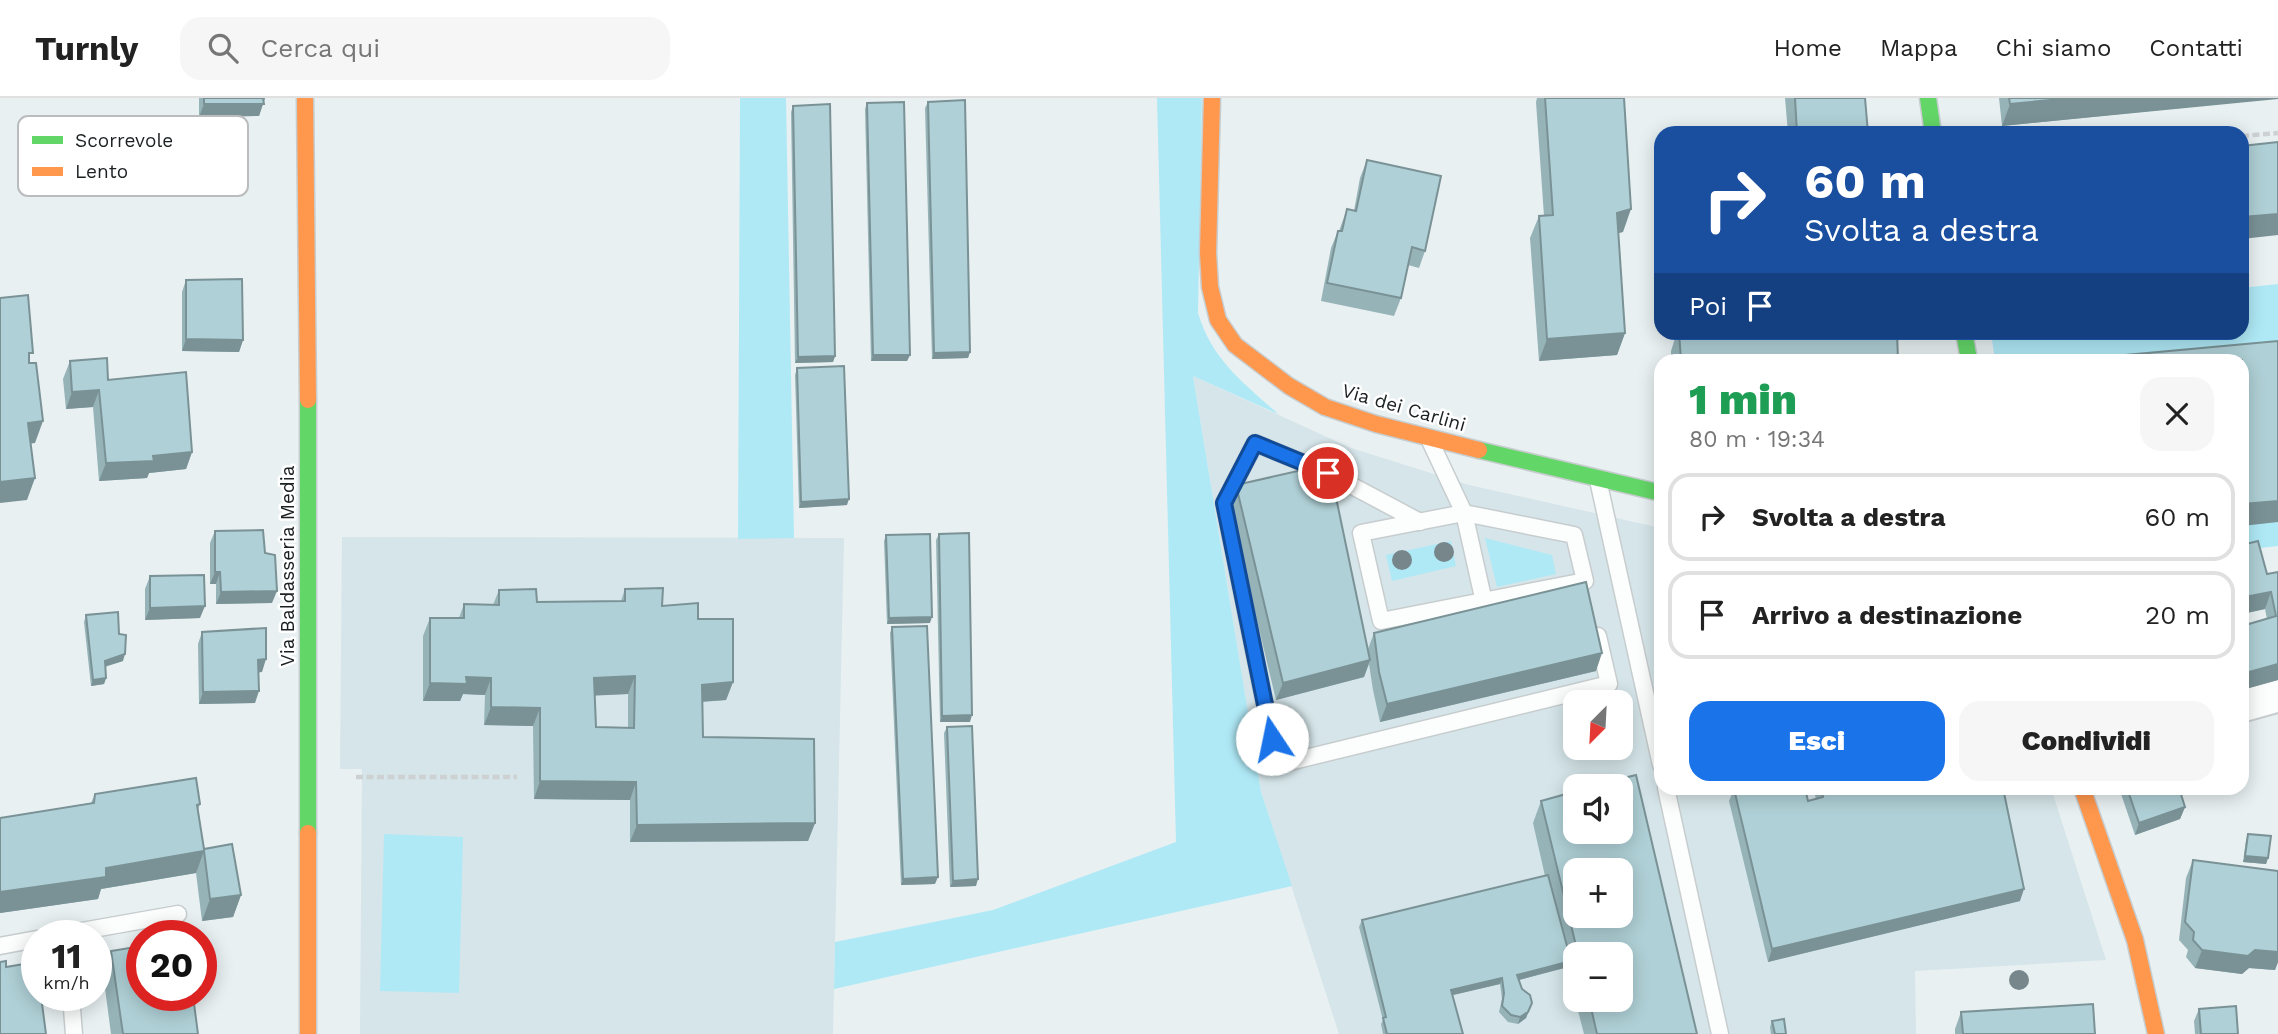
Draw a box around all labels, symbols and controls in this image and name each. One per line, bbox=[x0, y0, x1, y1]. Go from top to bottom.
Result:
search box bbox=[180, 17, 670, 80]
text: Turnly bbox=[35, 29, 138, 68]
icon: search bbox=[204, 29, 242, 67]
text: Cerca qui bbox=[260, 33, 380, 63]
text: Home bbox=[1773, 34, 1842, 62]
text: Mappa bbox=[1880, 34, 1958, 62]
text: Chi siamo bbox=[1996, 34, 2111, 62]
text: Contatti bbox=[2149, 34, 2243, 62]
legend bbox=[18, 116, 248, 196]
text: Scorrevole bbox=[75, 129, 173, 152]
text: 60 m bbox=[1804, 152, 1926, 210]
icon: right bbox=[1689, 154, 1780, 245]
text: Lento bbox=[75, 160, 128, 183]
text: Svolta a destra bbox=[1804, 211, 2039, 249]
icon: arrive bbox=[1741, 287, 1779, 325]
text: Poi bbox=[1689, 291, 1727, 321]
text: 1 min bbox=[1689, 375, 1797, 424]
button: close bbox=[2140, 377, 2214, 451]
street label: Via dei Carlini bbox=[1339, 379, 1468, 436]
text: 80 m · 19:34 bbox=[1689, 426, 1825, 453]
pin bbox=[1298, 443, 1358, 503]
icon: arrive bbox=[1309, 454, 1347, 492]
street label: Via Baldasseria Media bbox=[276, 465, 299, 667]
icon: right bbox=[1693, 498, 1731, 536]
text: Svolta a destra bbox=[1752, 502, 1945, 532]
text: 60 m bbox=[2144, 502, 2210, 532]
icon: arrive bbox=[1693, 596, 1731, 634]
text: Arrivo a destinazione bbox=[1752, 600, 2022, 630]
text: 20 m bbox=[2145, 600, 2210, 630]
north arrow bbox=[1563, 690, 1633, 760]
map controls bbox=[1563, 690, 1633, 1012]
button: Esci bbox=[1689, 701, 1945, 781]
button: Condividi bbox=[1959, 701, 2214, 781]
position arrow bbox=[1235, 702, 1309, 776]
button: sound bbox=[1563, 774, 1633, 844]
button: + bbox=[1563, 858, 1633, 928]
speed limit sign: 20 bbox=[126, 920, 217, 1011]
text: 11 bbox=[51, 935, 82, 977]
button: − bbox=[1563, 942, 1633, 1012]
text: km/h bbox=[43, 972, 90, 993]

